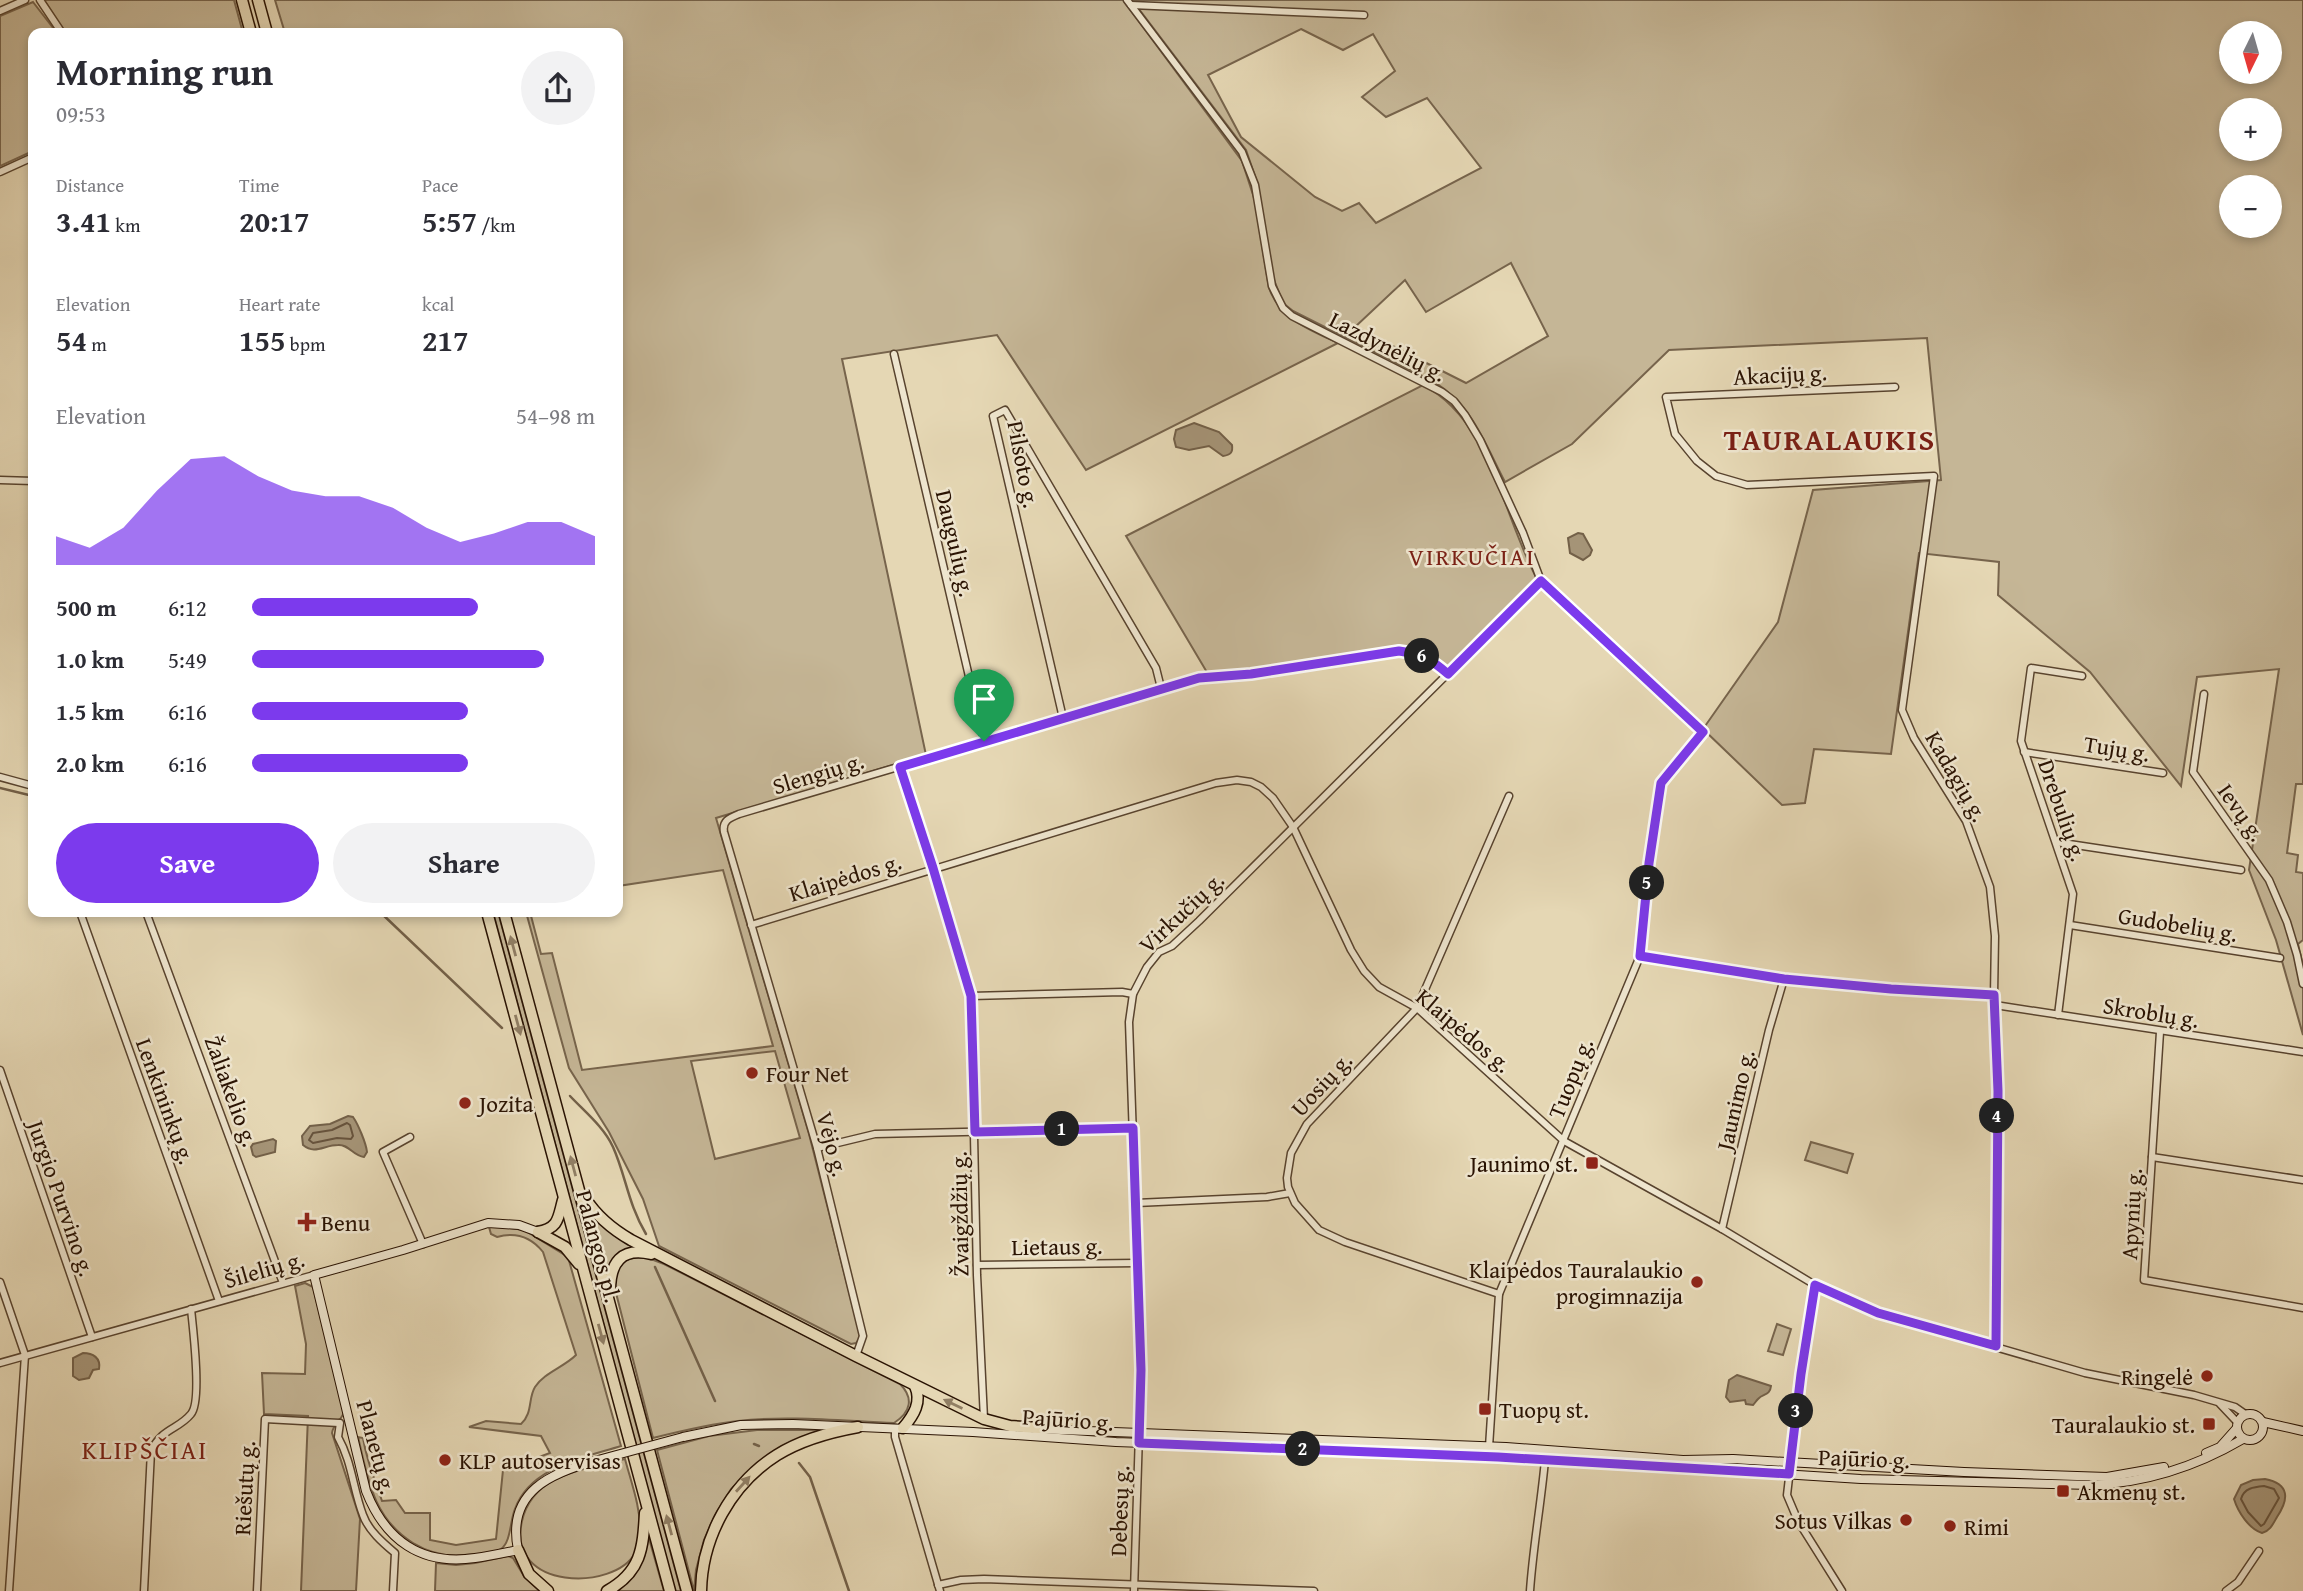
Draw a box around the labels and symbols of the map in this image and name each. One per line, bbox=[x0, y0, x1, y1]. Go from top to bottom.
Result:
north arrow bbox=[2219, 21, 2282, 84]
street label: Lazdynėlių g. bbox=[1324, 302, 1452, 390]
street label: Akacijų g. bbox=[1732, 355, 1828, 393]
district label: TAURALAUKIS bbox=[1724, 417, 1936, 461]
street label: Pilsoto g. bbox=[999, 418, 1049, 510]
street label: Daugulių g. bbox=[928, 486, 984, 600]
district label: VIRKUČIAI bbox=[1408, 539, 1536, 574]
pin: 6 bbox=[1404, 638, 1440, 674]
pin bbox=[954, 669, 1014, 741]
street label: Kadagių g. bbox=[1918, 724, 1996, 828]
street label: Tujų g. bbox=[2082, 727, 2152, 769]
street label: Slengių g. bbox=[768, 744, 868, 802]
street label: Drebulių g. bbox=[2030, 755, 2096, 865]
street label: Ievų g. bbox=[2210, 776, 2274, 848]
street label: Klaipėdos g. bbox=[785, 844, 905, 910]
street label: Virkučių g. bbox=[1131, 864, 1231, 960]
pin: 5 bbox=[1630, 866, 1664, 900]
street label: Gudobelių g. bbox=[2116, 898, 2240, 950]
one-way arrow bbox=[508, 935, 518, 956]
street label: Klaipėdos g. bbox=[1409, 980, 1519, 1080]
street label: Skroblų g. bbox=[2101, 988, 2201, 1036]
one-way arrow bbox=[513, 1014, 524, 1036]
street label: Žaliakelio g. bbox=[197, 1031, 267, 1151]
street label: Tuopų g. bbox=[1539, 1033, 1601, 1123]
street label: Lenkininkų g. bbox=[128, 1034, 204, 1168]
street label: Uosių g. bbox=[1283, 1045, 1359, 1123]
street label: Jaunimo g. bbox=[1707, 1046, 1763, 1157]
place label: Four Net bbox=[766, 1057, 849, 1090]
marker: Four Net bbox=[744, 1065, 760, 1081]
place label: Jozita bbox=[476, 1087, 534, 1120]
marker: Jozita bbox=[457, 1095, 473, 1111]
pin: 4 bbox=[1980, 1098, 2014, 1134]
street label: Vėjo g. bbox=[809, 1108, 857, 1180]
pin: 1 bbox=[1044, 1112, 1080, 1146]
street label: Jurgio Purvino g. bbox=[19, 1113, 104, 1280]
place label: Jaunimo st. bbox=[1467, 1147, 1578, 1180]
street label: Žvaigždžių g. bbox=[941, 1151, 977, 1277]
one-way arrow bbox=[567, 1155, 577, 1176]
marker: Jaunimo st. bbox=[1584, 1155, 1600, 1171]
street label: Apynių g. bbox=[2112, 1167, 2150, 1261]
street label: Palangos pl. bbox=[568, 1186, 630, 1306]
place label: Benu bbox=[321, 1206, 371, 1239]
marker: Benu bbox=[299, 1214, 315, 1230]
street label: Lietaus g. bbox=[1011, 1229, 1103, 1263]
street label: Šilelių g. bbox=[220, 1242, 308, 1296]
place label: Klaipėdos Tauralaukio progimnazija bbox=[1469, 1253, 1683, 1312]
marker: Klaipėdos Tauralaukio progimnazija bbox=[1689, 1274, 1705, 1290]
one-way arrow bbox=[596, 1324, 606, 1345]
place label: Ringelė bbox=[2121, 1360, 2193, 1393]
marker: Ringelė bbox=[2199, 1368, 2215, 1384]
place label: Tuopų st. bbox=[1499, 1393, 1589, 1426]
pin: 3 bbox=[1778, 1394, 1814, 1428]
street label: Planetų g. bbox=[349, 1396, 405, 1498]
one-way arrow bbox=[943, 1398, 963, 1409]
street label: Pajūrio g. bbox=[1021, 1399, 1115, 1439]
marker: Tuopų st. bbox=[1477, 1401, 1493, 1417]
place label: Tauralaukio st. bbox=[2052, 1408, 2195, 1441]
marker: Tauralaukio st. bbox=[2201, 1416, 2217, 1432]
district label: KLIPŠČIAI bbox=[82, 1430, 208, 1469]
pin: 2 bbox=[1286, 1432, 1320, 1466]
street label: Riešutų g. bbox=[225, 1440, 263, 1536]
street label: Pajūrio g. bbox=[1818, 1440, 1910, 1476]
place label: KLP autoservisas bbox=[459, 1444, 621, 1477]
marker: KLP autoservisas bbox=[437, 1452, 453, 1468]
street label: Debesų g. bbox=[1101, 1465, 1137, 1557]
one-way arrow bbox=[735, 1475, 751, 1493]
place label: Akmenų st. bbox=[2077, 1475, 2185, 1508]
marker: Akmenų st. bbox=[2055, 1483, 2071, 1499]
place label: Sotus Vilkas bbox=[1775, 1504, 1892, 1537]
place label: Rimi bbox=[1964, 1510, 2009, 1543]
marker: Sotus Vilkas bbox=[1898, 1512, 1914, 1528]
one-way arrow bbox=[663, 1514, 674, 1536]
marker: Rimi bbox=[1942, 1518, 1958, 1534]

